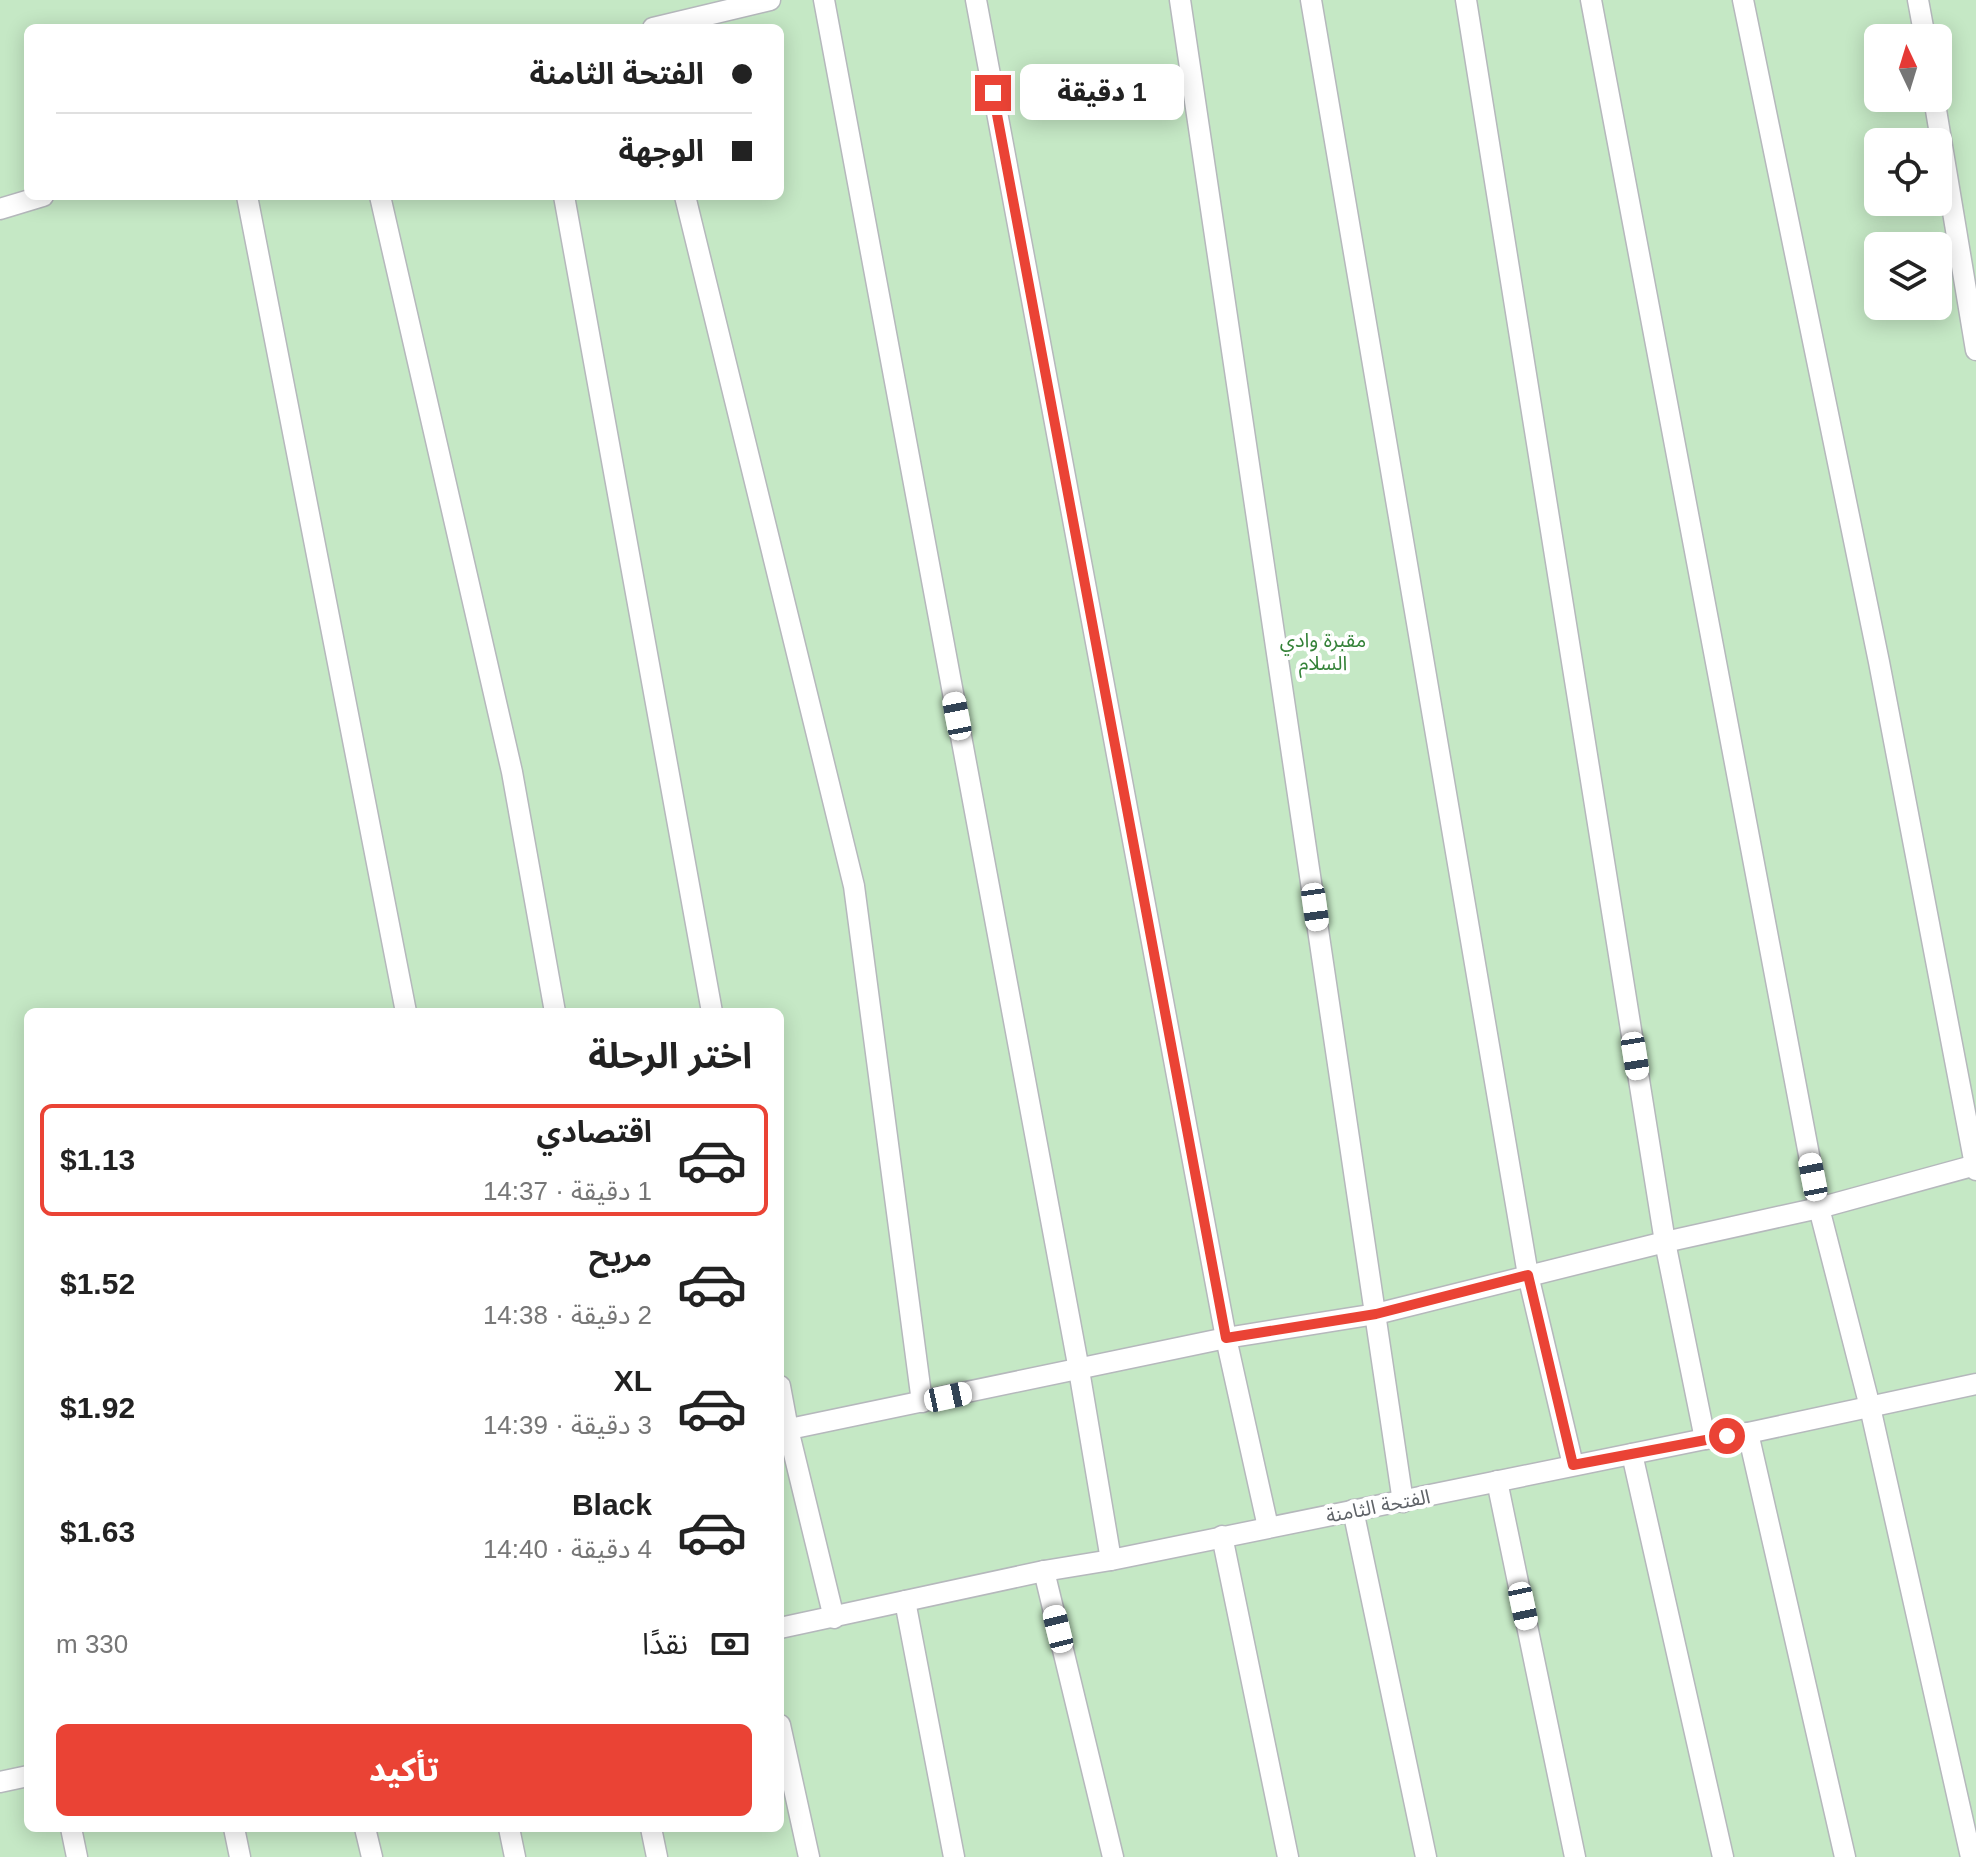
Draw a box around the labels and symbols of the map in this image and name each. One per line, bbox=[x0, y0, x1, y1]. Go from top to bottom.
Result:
north arrow bbox=[1864, 24, 1952, 112]
callout: 1 دقيقة bbox=[1021, 65, 1185, 121]
route end bbox=[975, 75, 1011, 111]
park label: مقبرة وادي السلام bbox=[1280, 629, 1366, 678]
car bbox=[941, 690, 973, 742]
car bbox=[1300, 882, 1330, 932]
car bbox=[1619, 1030, 1651, 1082]
car bbox=[1797, 1151, 1829, 1203]
car bbox=[922, 1380, 974, 1414]
route start bbox=[1709, 1418, 1745, 1454]
street label: الفتحة الثامنة bbox=[1324, 1485, 1432, 1527]
car bbox=[1506, 1580, 1540, 1632]
car bbox=[1041, 1603, 1075, 1655]

